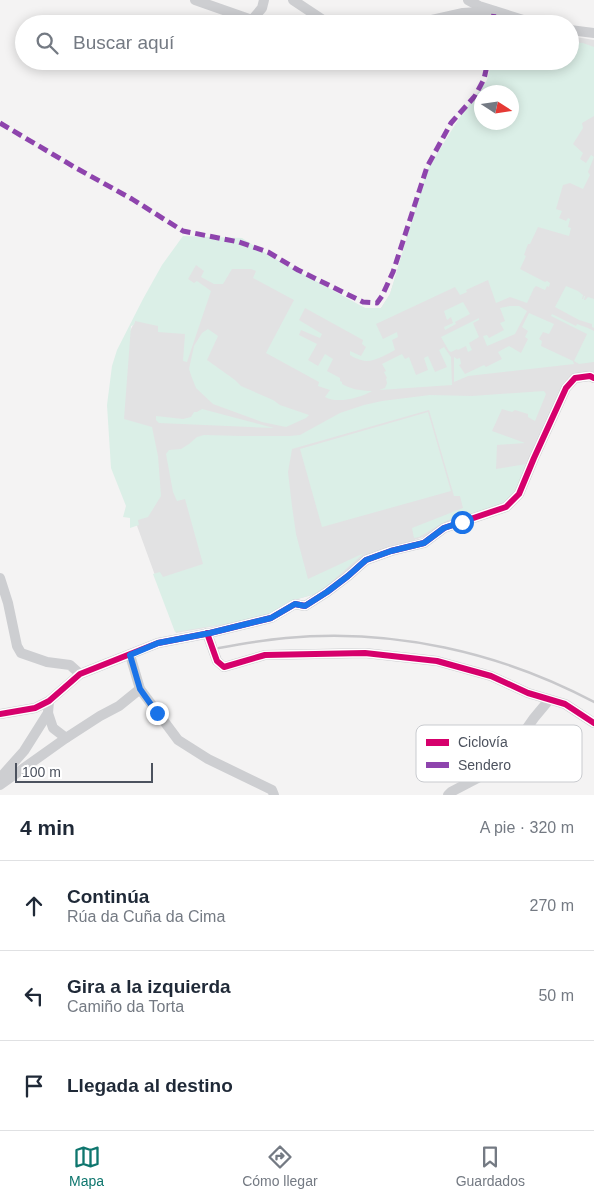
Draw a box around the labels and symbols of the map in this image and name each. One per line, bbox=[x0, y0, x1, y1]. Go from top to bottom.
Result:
north arrow bbox=[474, 85, 519, 130]
route start bbox=[451, 511, 474, 534]
route end bbox=[146, 702, 169, 725]
legend bbox=[416, 725, 582, 782]
text: Ciclovía bbox=[458, 734, 508, 750]
text: Sendero bbox=[458, 757, 511, 773]
scale bar bbox=[15, 760, 152, 783]

